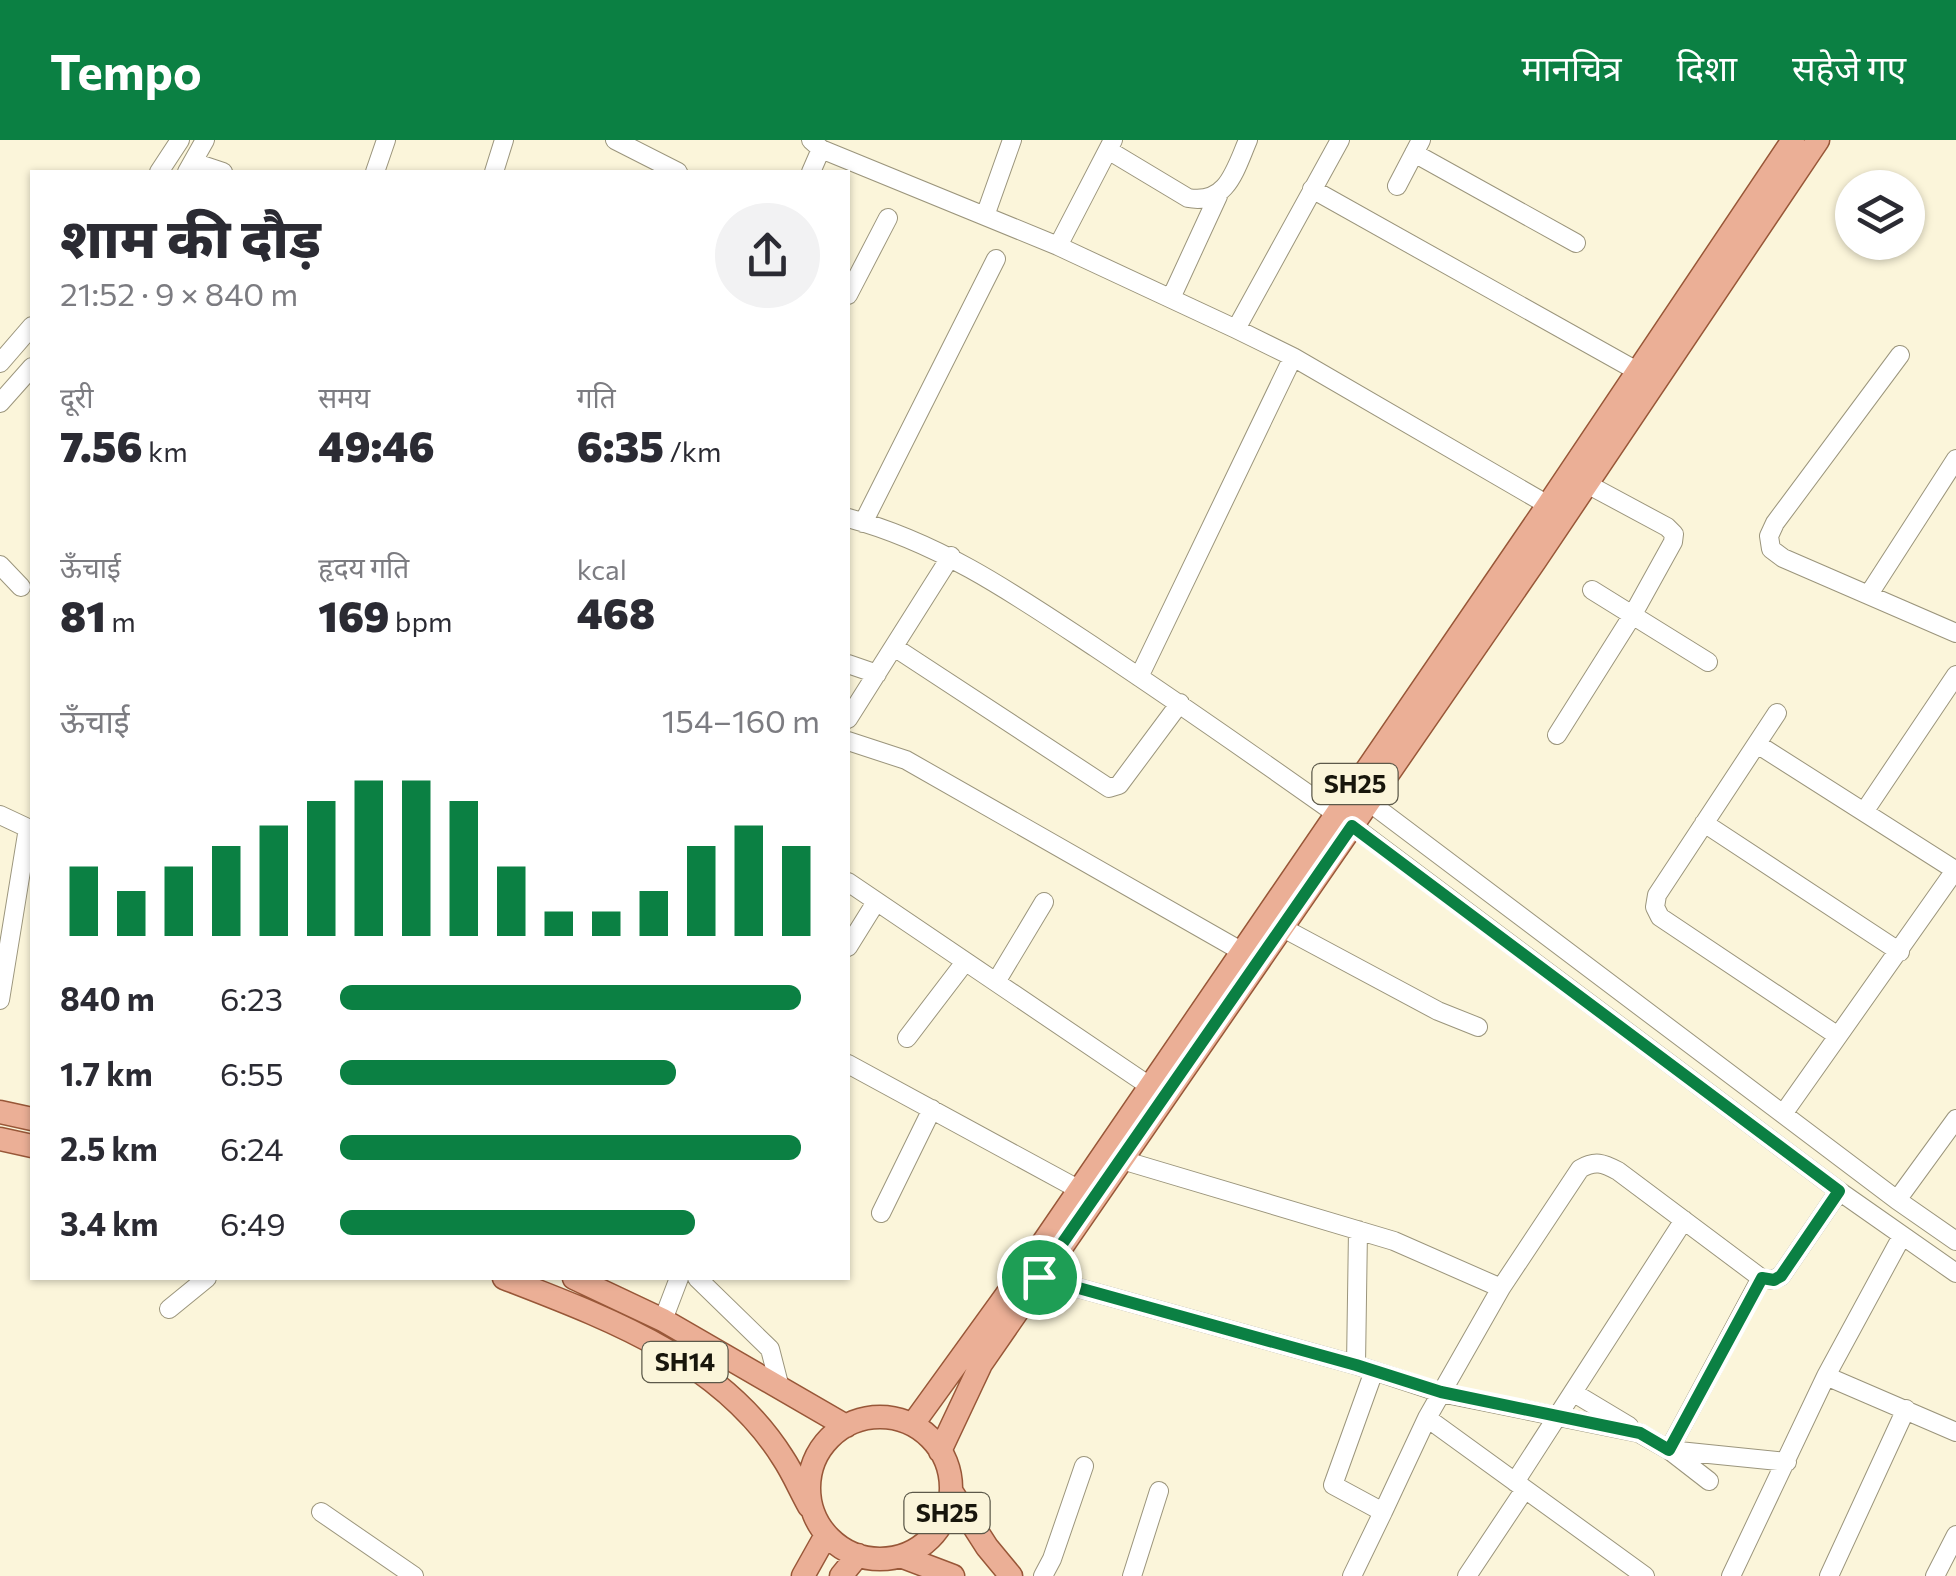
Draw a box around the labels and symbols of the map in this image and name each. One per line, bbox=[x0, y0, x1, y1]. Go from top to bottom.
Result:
road number: SH25 bbox=[1312, 764, 1398, 804]
pin bbox=[997, 1235, 1082, 1320]
road number: SH14 bbox=[642, 1342, 728, 1382]
road number: SH25 bbox=[904, 1493, 990, 1533]

